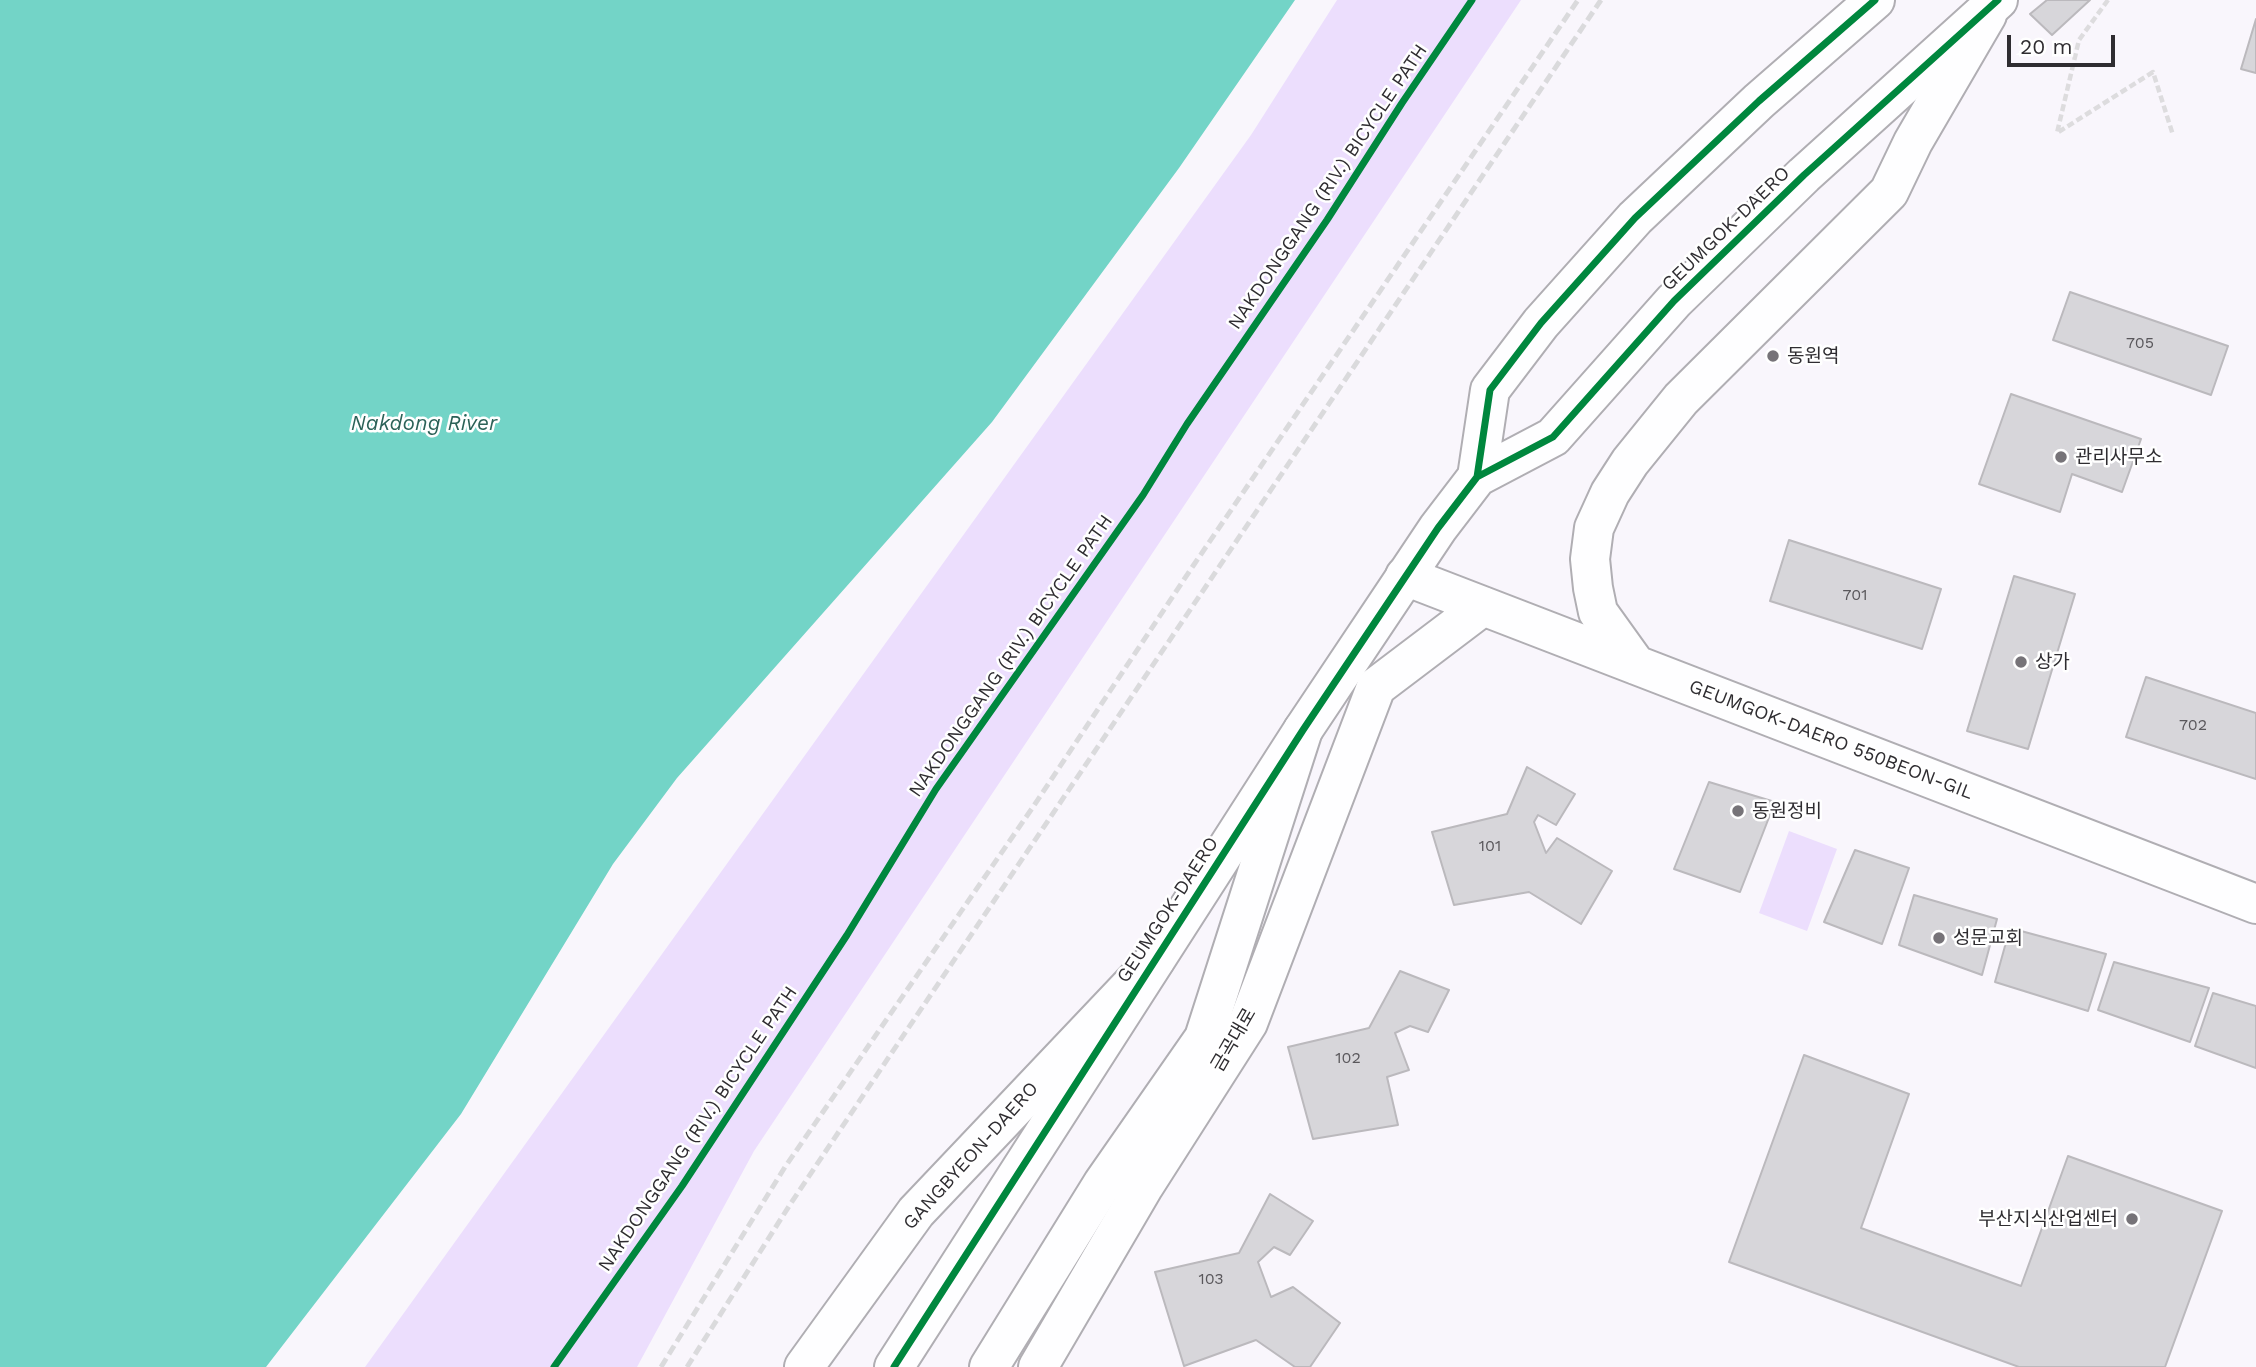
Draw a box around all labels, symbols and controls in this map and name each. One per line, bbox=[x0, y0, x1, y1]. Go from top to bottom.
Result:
scale bar bbox=[2011, 21, 2120, 65]
text: 20 m bbox=[2020, 34, 2072, 59]
street label: NAKDONGGANG (RIV.) BICYCLE PATH bbox=[1224, 40, 1432, 334]
street label: GEUMGOK-DAERO bbox=[1657, 162, 1795, 296]
house number: 705 bbox=[2126, 333, 2154, 353]
place label: 동원역 bbox=[1787, 345, 1839, 367]
marker: 동원역 bbox=[1765, 348, 1781, 364]
water label: Nakdong River bbox=[351, 411, 497, 437]
place label: 관리사무소 bbox=[2075, 446, 2162, 468]
marker: 관리사무소 bbox=[2053, 449, 2069, 465]
street label: NAKDONGGANG (RIV.) BICYCLE PATH bbox=[904, 510, 1118, 802]
house number: 701 bbox=[1843, 585, 1867, 605]
place label: 상가 bbox=[2035, 651, 2070, 673]
marker: 상가 bbox=[2013, 654, 2029, 670]
street label: GEUMGOK-DAERO 550BEON-GIL bbox=[1686, 675, 1976, 805]
house number: 702 bbox=[2179, 715, 2207, 735]
place label: 동원정비 bbox=[1752, 800, 1822, 822]
marker: 동원정비 bbox=[1730, 803, 1746, 819]
street label: GEUMGOK-DAERO bbox=[1112, 833, 1224, 987]
house number: 101 bbox=[1479, 836, 1501, 856]
place label: 성문교회 bbox=[1953, 927, 2023, 949]
marker: 성문교회 bbox=[1931, 930, 1947, 946]
street label: NAKDONGGANG (RIV.) BICYCLE PATH bbox=[594, 982, 802, 1276]
street label: 금곡대로 bbox=[1207, 1004, 1261, 1076]
house number: 102 bbox=[1335, 1048, 1361, 1068]
street label: GANGBYEON-DAERO bbox=[899, 1077, 1043, 1235]
place label: 부산지식산업센터 bbox=[1978, 1208, 2118, 1230]
marker: 부산지식산업센터 bbox=[2124, 1211, 2140, 1227]
house number: 103 bbox=[1198, 1269, 1224, 1289]

